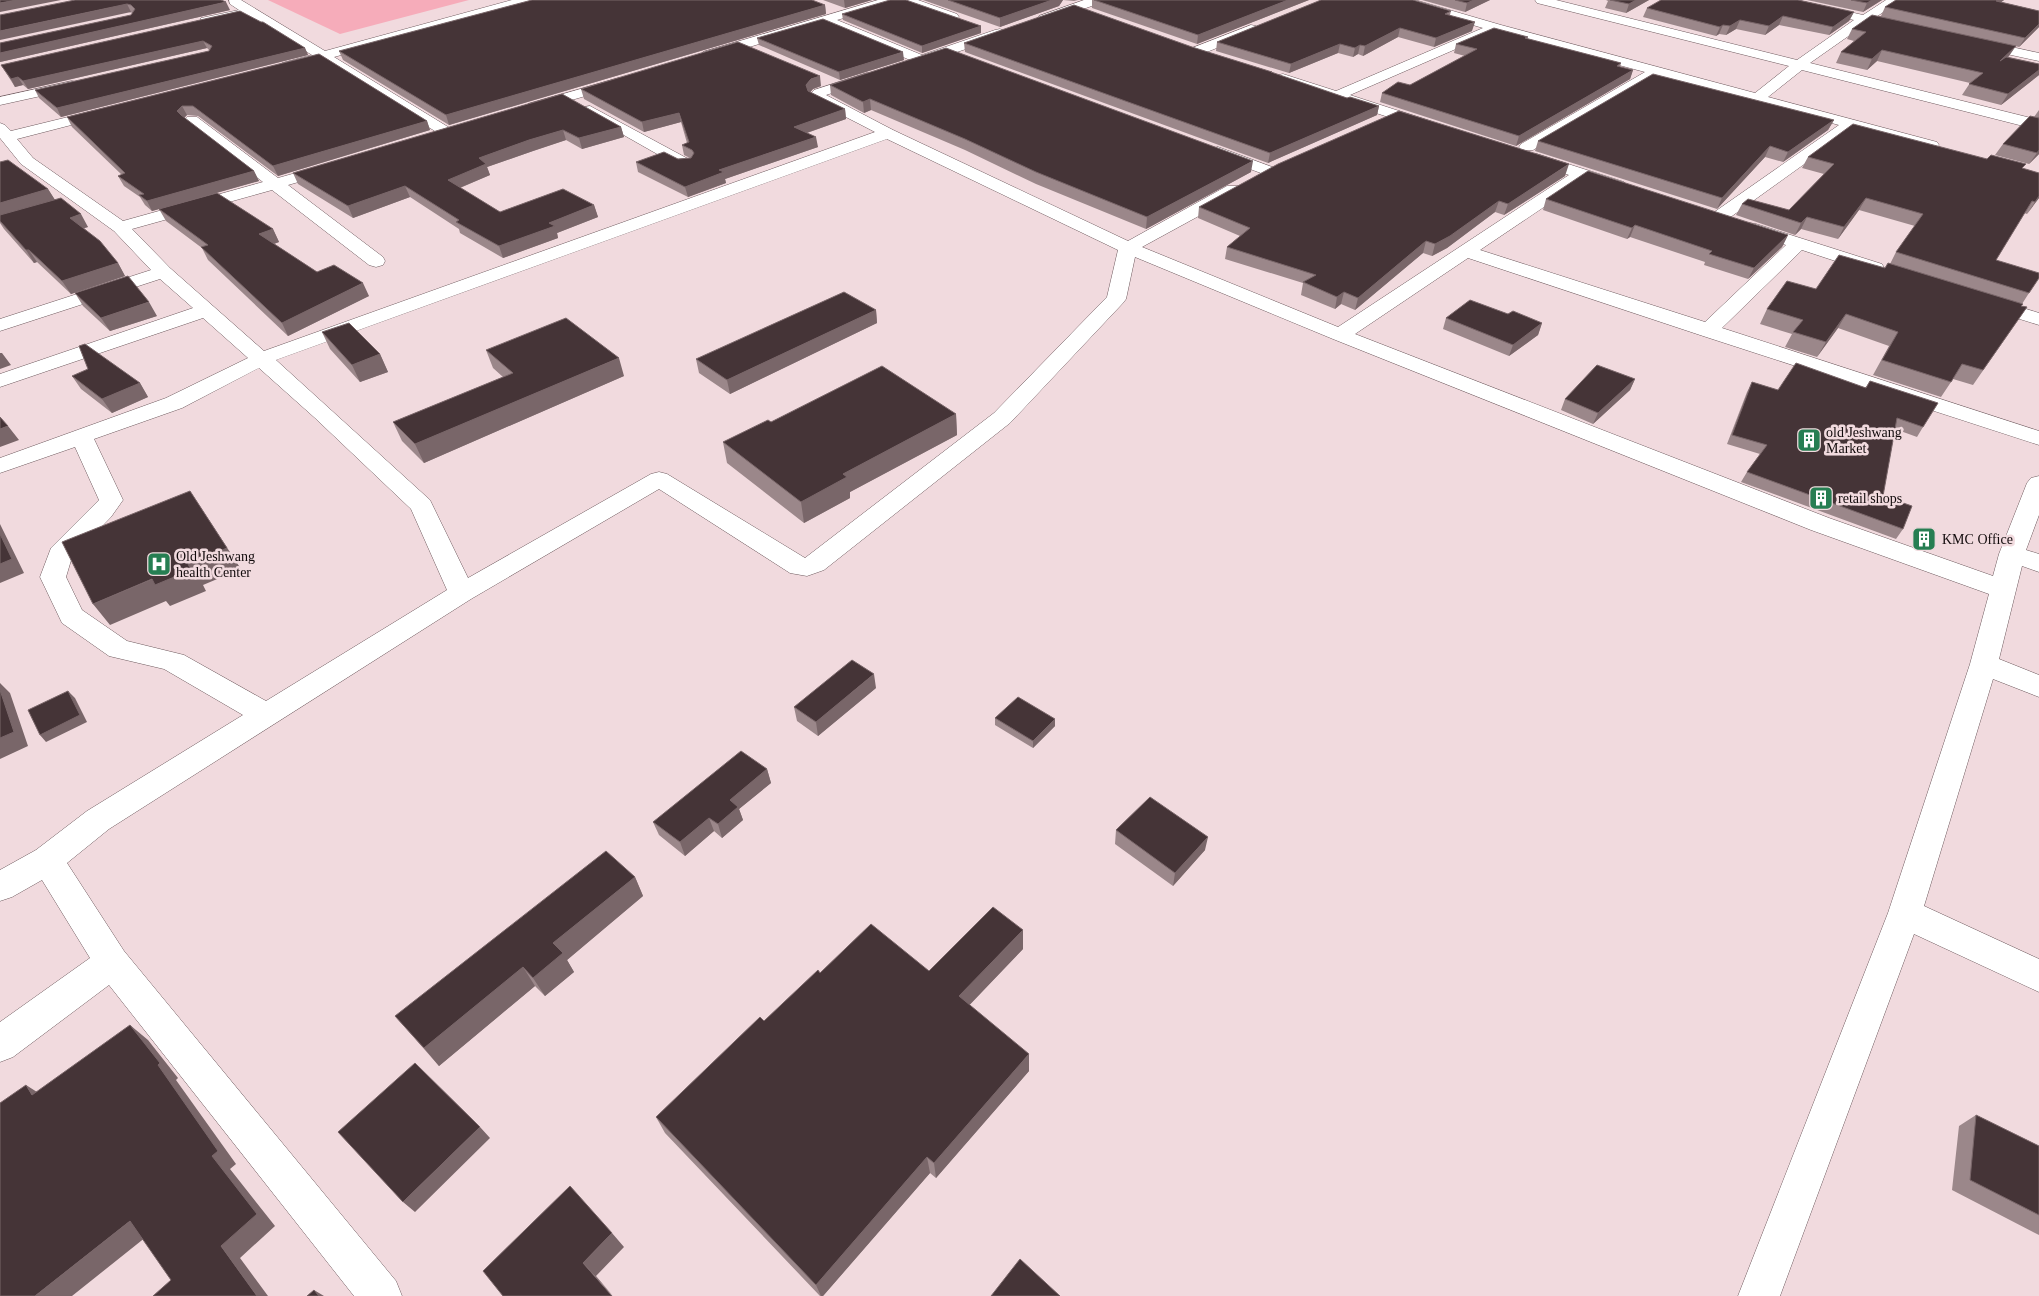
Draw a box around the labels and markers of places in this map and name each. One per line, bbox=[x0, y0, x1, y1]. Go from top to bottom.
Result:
place label: old Jeshwang Market bbox=[1826, 425, 1902, 456]
building icon: old Jeshwang Market bbox=[1796, 427, 1822, 453]
building icon: retail shops bbox=[1808, 485, 1834, 511]
place label: retail shops bbox=[1838, 491, 1902, 506]
building icon: KMC Office bbox=[1911, 526, 1937, 552]
place label: KMC Office bbox=[1942, 532, 2013, 547]
place label: Old Jeshwang health Center bbox=[176, 549, 255, 580]
hospital icon: Old Jeshwang health Center bbox=[146, 551, 172, 577]

